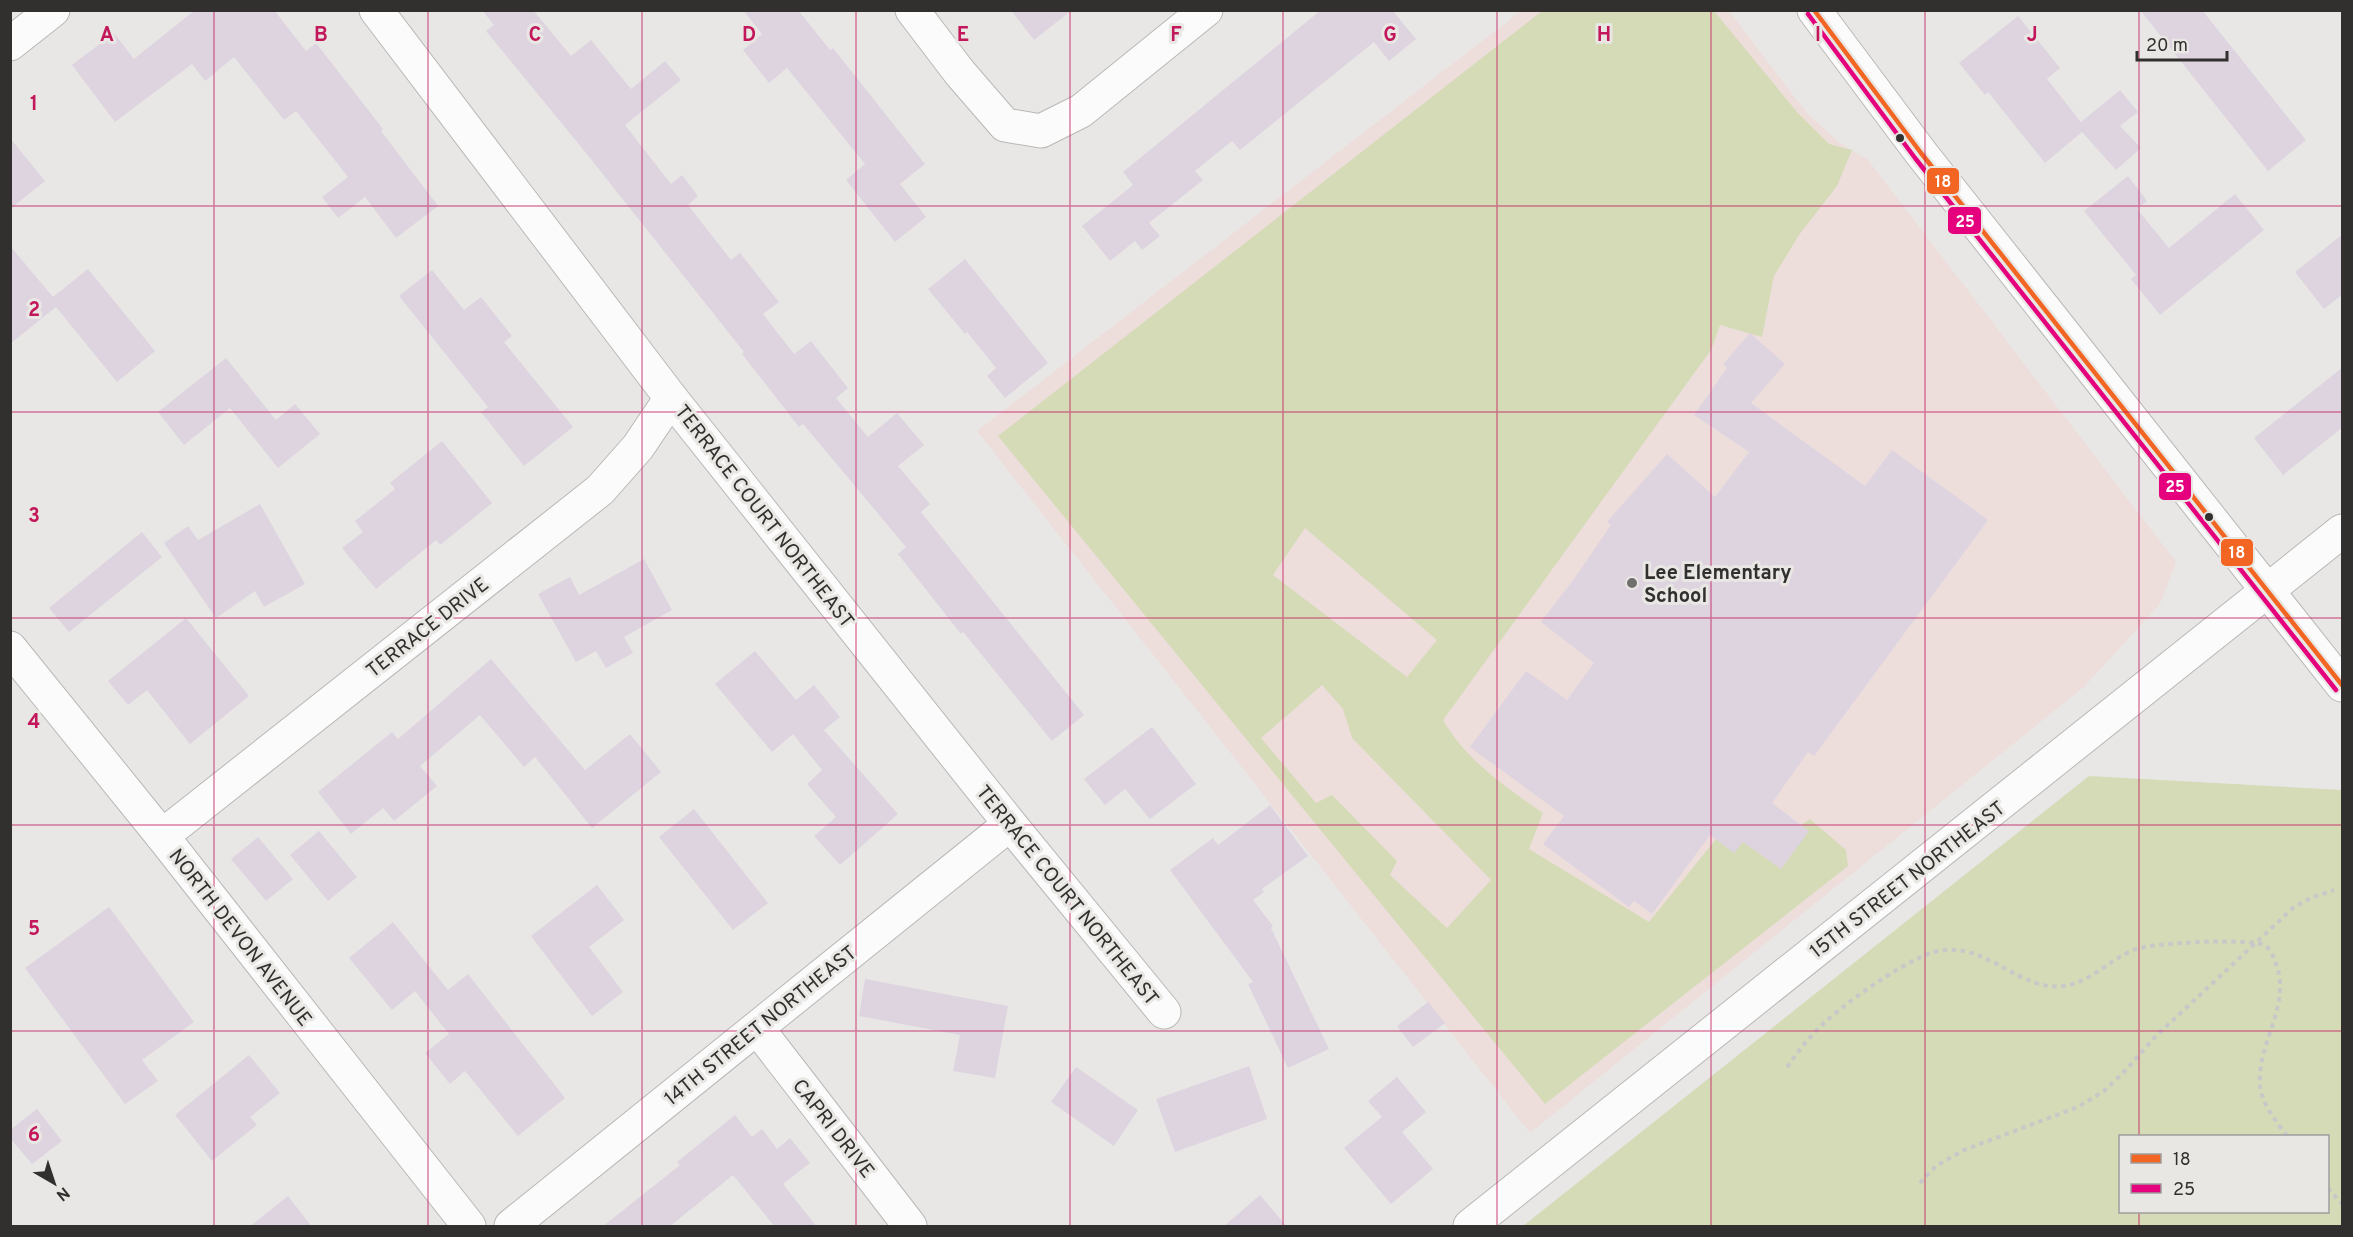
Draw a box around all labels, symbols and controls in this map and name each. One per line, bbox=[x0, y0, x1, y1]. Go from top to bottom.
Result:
text: A bbox=[100, 23, 114, 49]
text: B bbox=[314, 23, 328, 49]
text: C bbox=[529, 23, 541, 49]
text: D bbox=[742, 23, 756, 49]
text: E bbox=[957, 23, 969, 49]
text: F bbox=[1170, 23, 1182, 49]
text: G bbox=[1383, 23, 1397, 49]
text: H bbox=[1597, 23, 1611, 49]
text: I bbox=[1815, 23, 1821, 49]
text: J bbox=[2026, 23, 2038, 49]
scale bar bbox=[2137, 24, 2227, 62]
text: 20 m bbox=[2146, 35, 2188, 58]
text: 1 bbox=[30, 92, 38, 118]
unlabelled marker bbox=[1894, 132, 1906, 144]
line badge: 18 bbox=[1926, 167, 1960, 195]
text: 18 bbox=[1935, 173, 1951, 193]
line badge: 25 bbox=[1947, 206, 1982, 235]
text: 25 bbox=[1955, 213, 1975, 233]
text: 2 bbox=[28, 298, 40, 324]
street label: TERRACE COURT NORTHEAST bbox=[668, 400, 859, 634]
line badge: 25 bbox=[2158, 472, 2192, 501]
text: 25 bbox=[2165, 478, 2185, 498]
text: 3 bbox=[28, 504, 40, 530]
unlabelled marker bbox=[2203, 511, 2215, 523]
line badge: 18 bbox=[2220, 538, 2254, 567]
text: 18 bbox=[2229, 544, 2245, 564]
place label: Lee Elementary School bbox=[1644, 561, 1792, 610]
street label: TERRACE DRIVE bbox=[362, 573, 495, 685]
marker: Lee Elementary School bbox=[1625, 576, 1639, 590]
text: 4 bbox=[28, 710, 40, 736]
street label: TERRACE COURT NORTHEAST bbox=[969, 781, 1164, 1012]
street label: 15TH STREET NORTHEAST bbox=[1805, 796, 2011, 965]
street label: NORTH DEVON AVENUE bbox=[162, 844, 317, 1032]
text: 5 bbox=[28, 917, 40, 943]
street label: 14TH STREET NORTHEAST bbox=[660, 941, 863, 1112]
street label: CAPRI DRIVE bbox=[786, 1074, 879, 1184]
text: 6 bbox=[28, 1123, 40, 1149]
legend bbox=[2119, 1135, 2329, 1213]
text: 18 bbox=[2173, 1149, 2191, 1172]
north arrow bbox=[24, 1153, 84, 1213]
text: 25 bbox=[2173, 1179, 2195, 1202]
text: N bbox=[51, 1182, 73, 1204]

